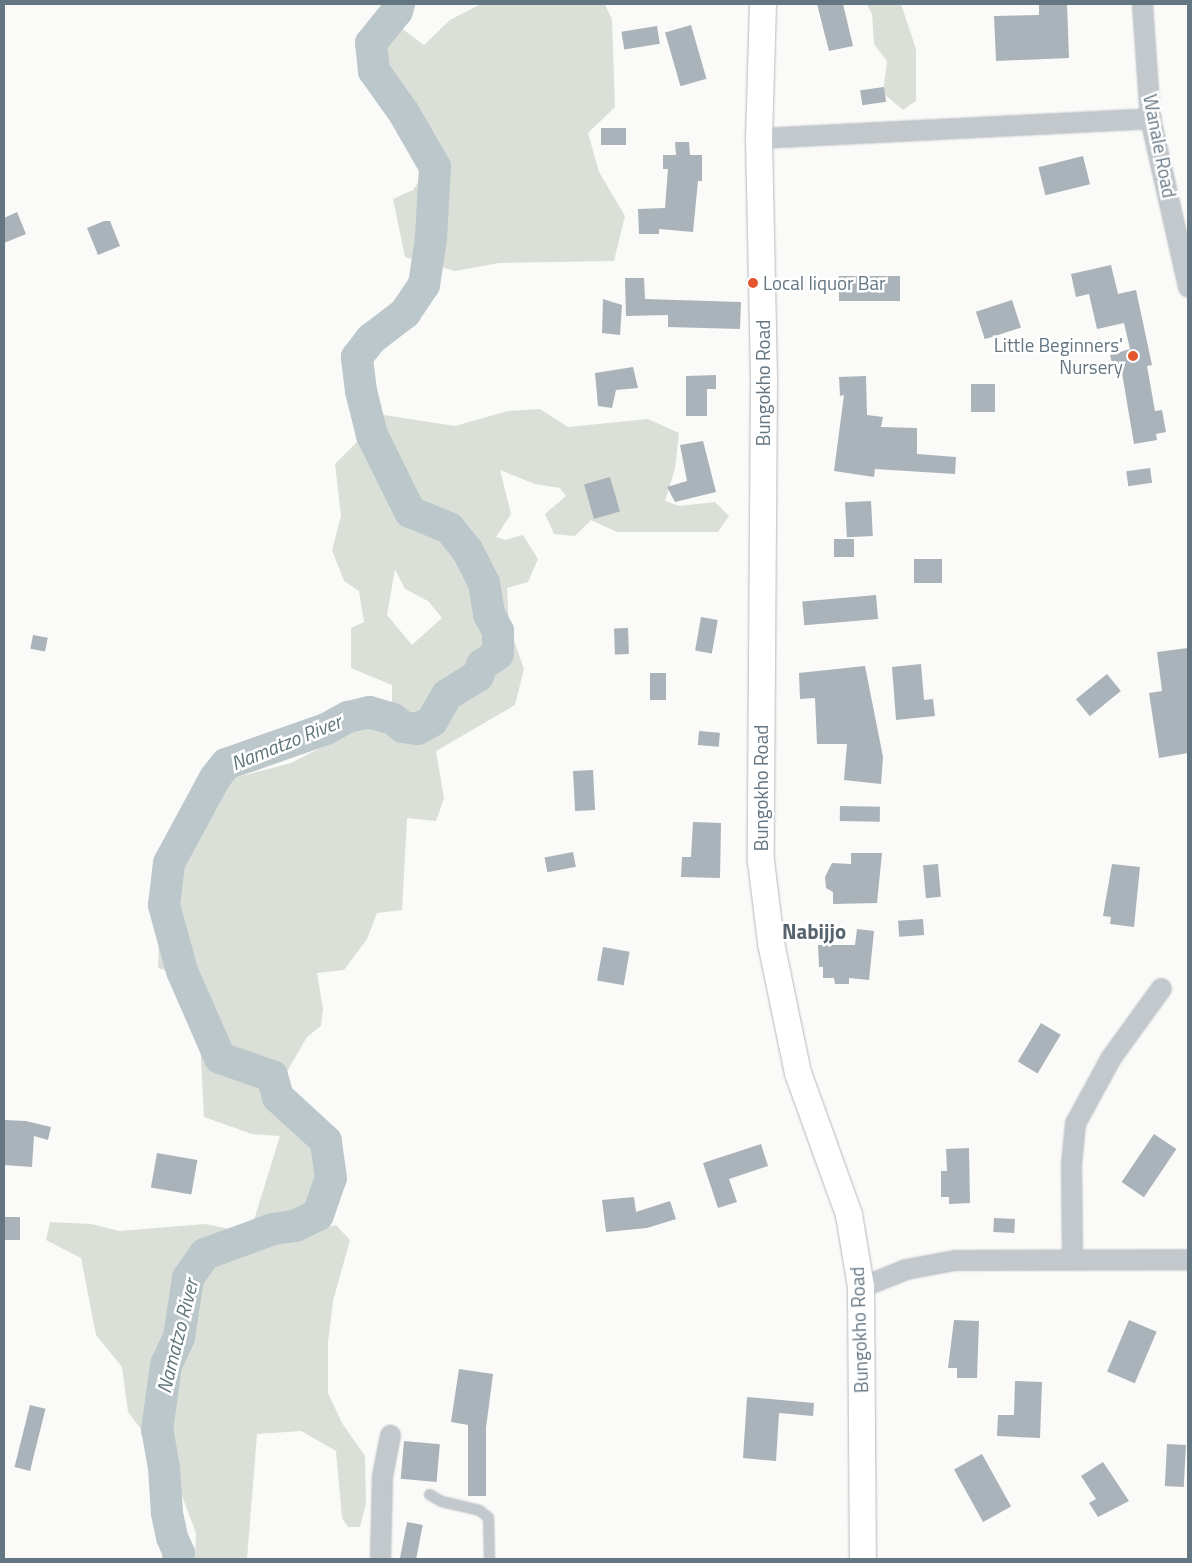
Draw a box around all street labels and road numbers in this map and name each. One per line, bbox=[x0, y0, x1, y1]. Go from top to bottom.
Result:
street label: Wanale Road bbox=[1139, 92, 1181, 200]
street label: Bungokho Road bbox=[752, 320, 774, 446]
street label: Bungokho Road bbox=[750, 725, 772, 851]
street label: Bungokho Road bbox=[845, 1266, 873, 1394]

